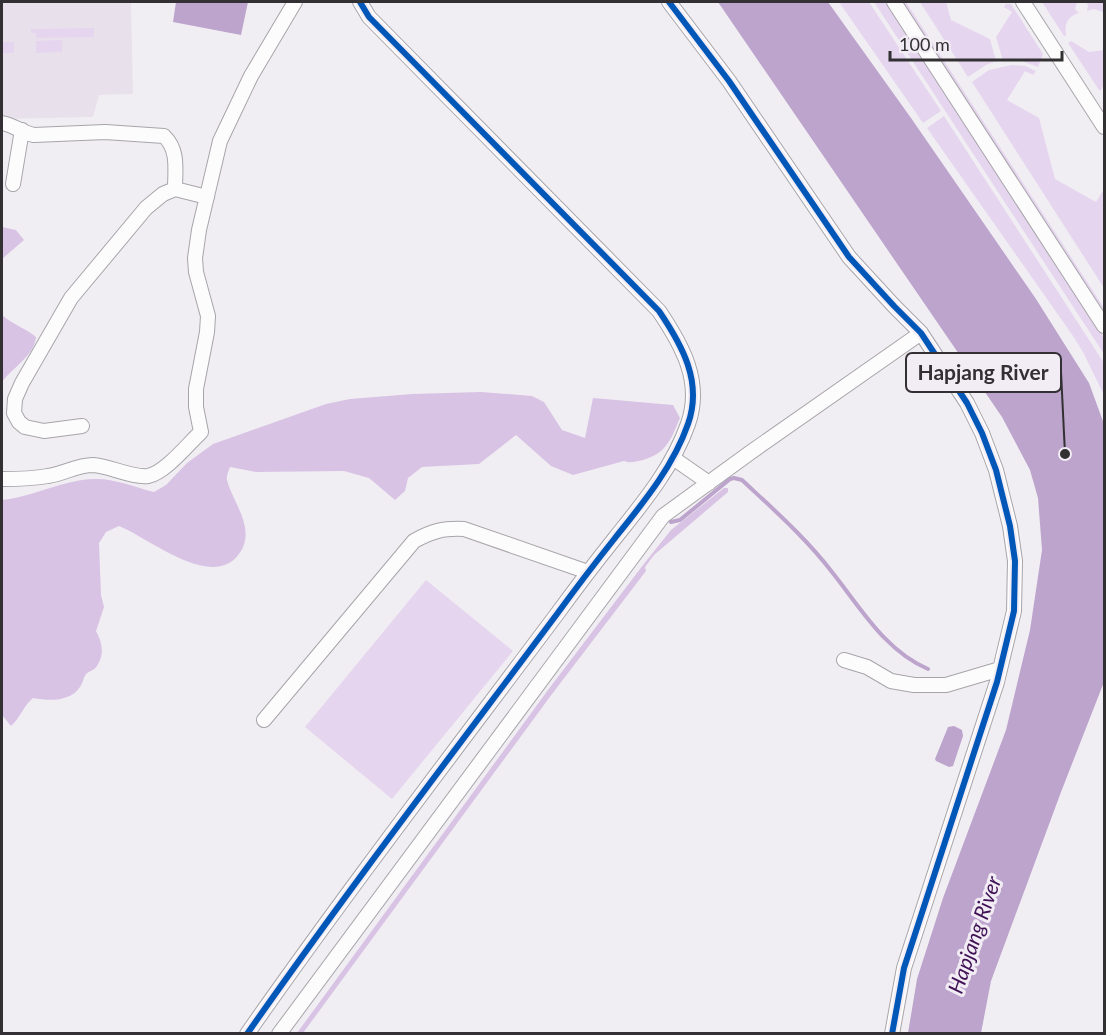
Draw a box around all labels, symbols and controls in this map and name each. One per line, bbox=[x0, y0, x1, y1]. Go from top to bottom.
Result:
scale bar bbox=[890, 24, 1062, 62]
text: 100 m bbox=[899, 33, 950, 55]
callout: Hapjang River bbox=[906, 353, 1061, 392]
text: Hapjang River bbox=[917, 359, 1049, 384]
water label: Hapjang River bbox=[942, 872, 1006, 996]

